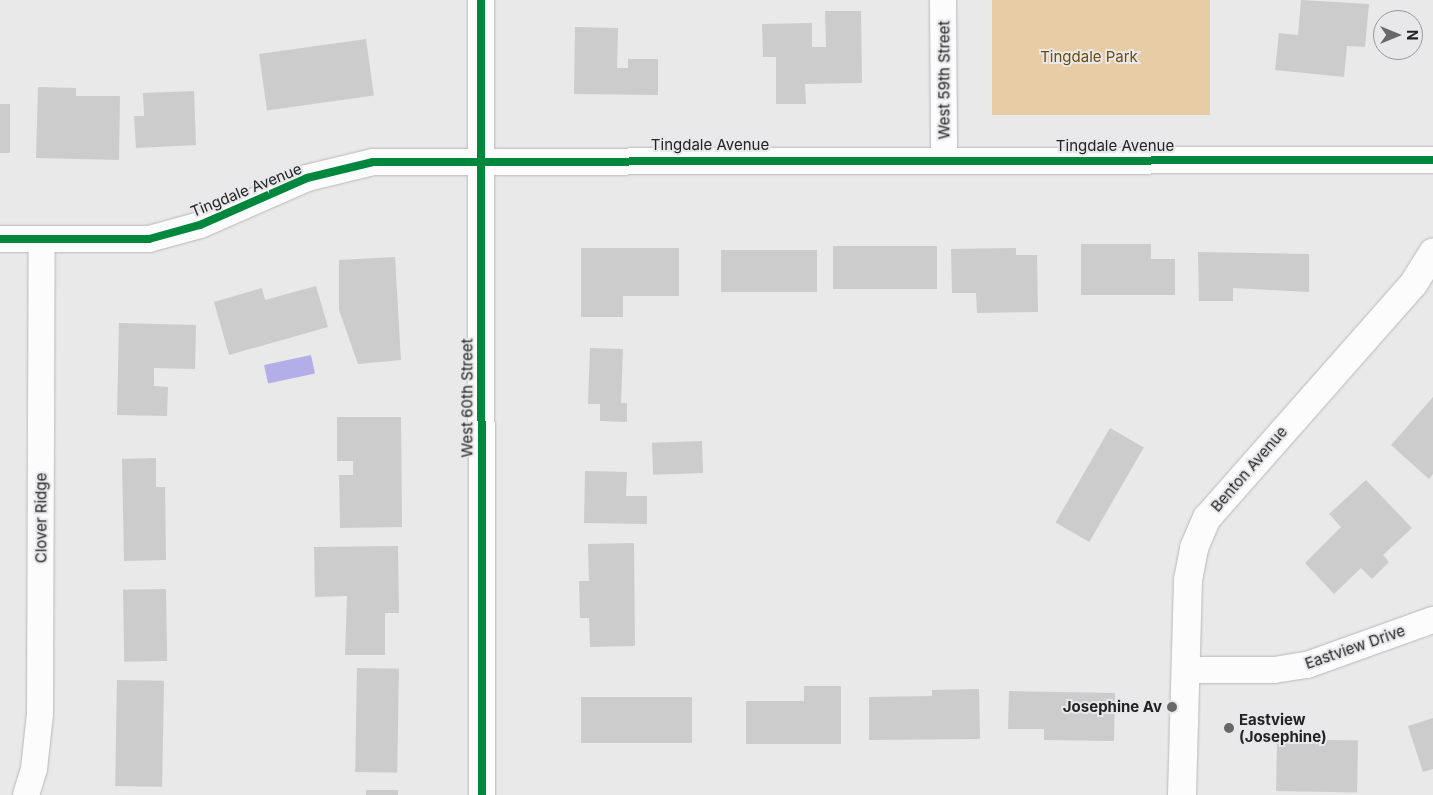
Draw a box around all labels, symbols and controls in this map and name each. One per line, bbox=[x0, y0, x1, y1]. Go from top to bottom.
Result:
north arrow bbox=[1373, 10, 1423, 60]
street label: West 59th Street bbox=[935, 21, 953, 139]
text: N bbox=[1404, 30, 1421, 40]
park label: Tingdale Park bbox=[1040, 48, 1138, 66]
street label: Tingdale Avenue bbox=[651, 136, 769, 154]
street label: Tingdale Avenue bbox=[1056, 137, 1174, 155]
street label: Tingdale Avenue bbox=[188, 160, 304, 220]
street label: West 60th Street bbox=[458, 338, 476, 458]
street label: Benton Avenue bbox=[1207, 423, 1291, 515]
street label: Clover Ridge bbox=[32, 473, 50, 563]
street label: Eastview Drive bbox=[1303, 621, 1407, 673]
place label: Josephine Av bbox=[1063, 698, 1162, 716]
marker: Josephine Av bbox=[1166, 701, 1178, 713]
place label: Eastview (Josephine) bbox=[1239, 710, 1327, 745]
marker: Eastview (Josephine) bbox=[1223, 722, 1235, 734]

